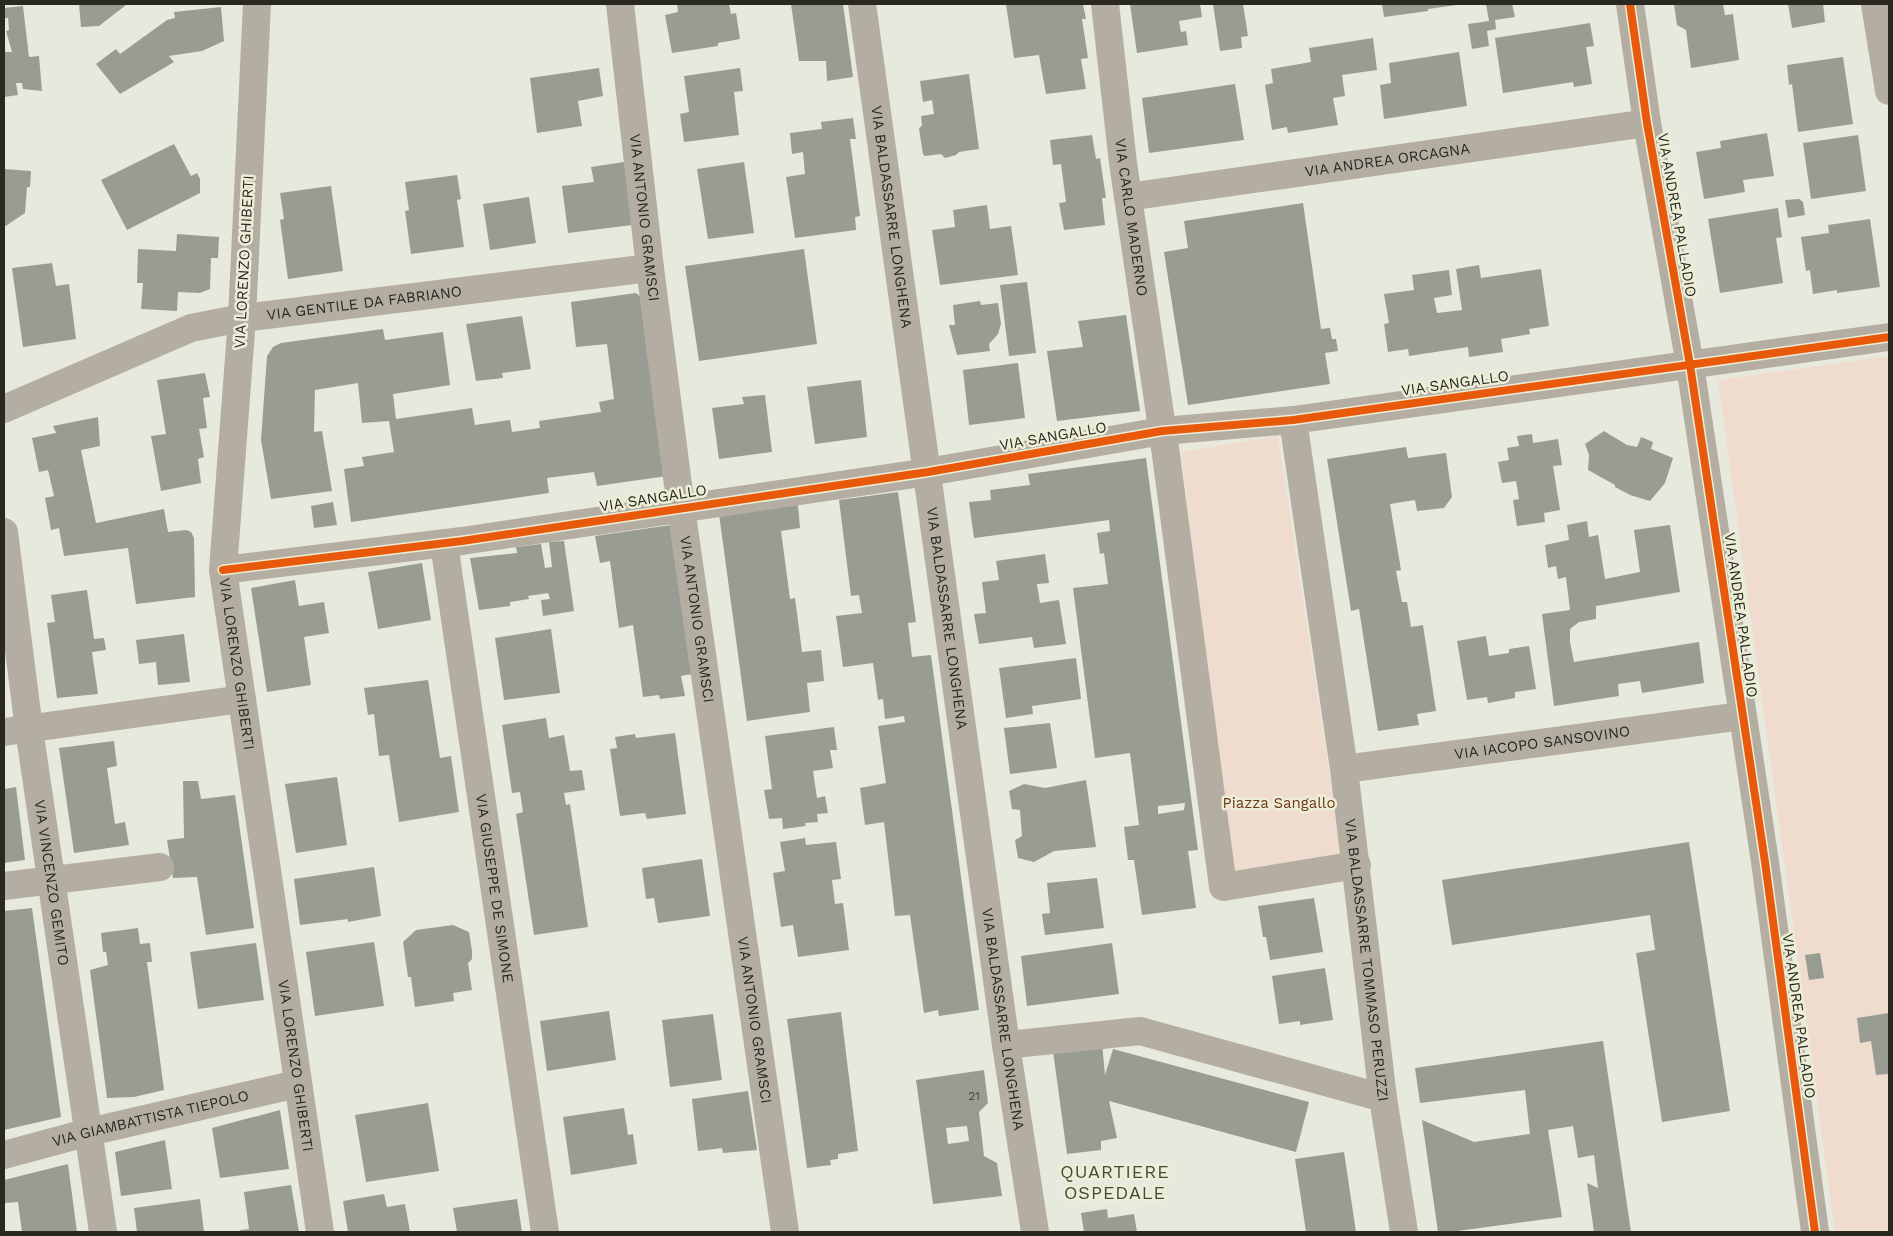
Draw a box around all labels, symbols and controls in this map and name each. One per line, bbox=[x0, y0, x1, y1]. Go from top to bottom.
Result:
street label: VIA BALDASSARRE LONGHENA bbox=[867, 105, 916, 329]
street label: VIA ANDREA PALLADIO bbox=[1654, 132, 1700, 298]
street label: VIA ANTONIO GRAMSCI bbox=[626, 133, 663, 303]
street label: VIA CARLO MADERNO bbox=[1111, 138, 1152, 297]
street label: VIA ANDREA ORCAGNA bbox=[1304, 139, 1471, 181]
street label: VIA LORENZO GHIBERTI bbox=[230, 175, 258, 349]
street label: VIA GENTILE DA FABRIANO bbox=[266, 282, 463, 324]
street label: VIA SANGALLO bbox=[1400, 367, 1510, 399]
street label: VIA SANGALLO bbox=[998, 418, 1108, 454]
street label: VIA SANGALLO bbox=[598, 481, 708, 515]
street label: VIA BALDASSARRE LONGHENA bbox=[923, 506, 971, 731]
street label: VIA ANDREA PALLADIO bbox=[1721, 531, 1761, 699]
street label: VIA ANTONIO GRAMSCI bbox=[676, 534, 718, 704]
street label: VIA LORENZO GHIBERTI bbox=[215, 577, 258, 751]
street label: VIA IACOPO SANSOVINO bbox=[1453, 722, 1631, 763]
street label: VIA GIUSEPPE DE SIMONE bbox=[472, 792, 517, 984]
park label: Piazza Sangallo bbox=[1223, 794, 1335, 812]
street label: VIA VINCENZO GEMITO bbox=[31, 799, 73, 967]
street label: VIA BALDASSARRE TOMMASO PERUZZI bbox=[1341, 817, 1392, 1103]
street label: VIA BALDASSARRE LONGHENA bbox=[978, 907, 1028, 1132]
street label: VIA ANDREA PALLADIO bbox=[1779, 932, 1819, 1100]
street label: VIA ANTONIO GRAMSCI bbox=[734, 935, 775, 1105]
street label: VIA LORENZO GHIBERTI bbox=[274, 978, 317, 1153]
street label: VIA GIAMBATTISTA TIEPOLO bbox=[50, 1086, 251, 1151]
house number: 21 bbox=[968, 1089, 980, 1103]
district label: QUARTIERE OSPEDALE bbox=[1060, 1161, 1170, 1203]

